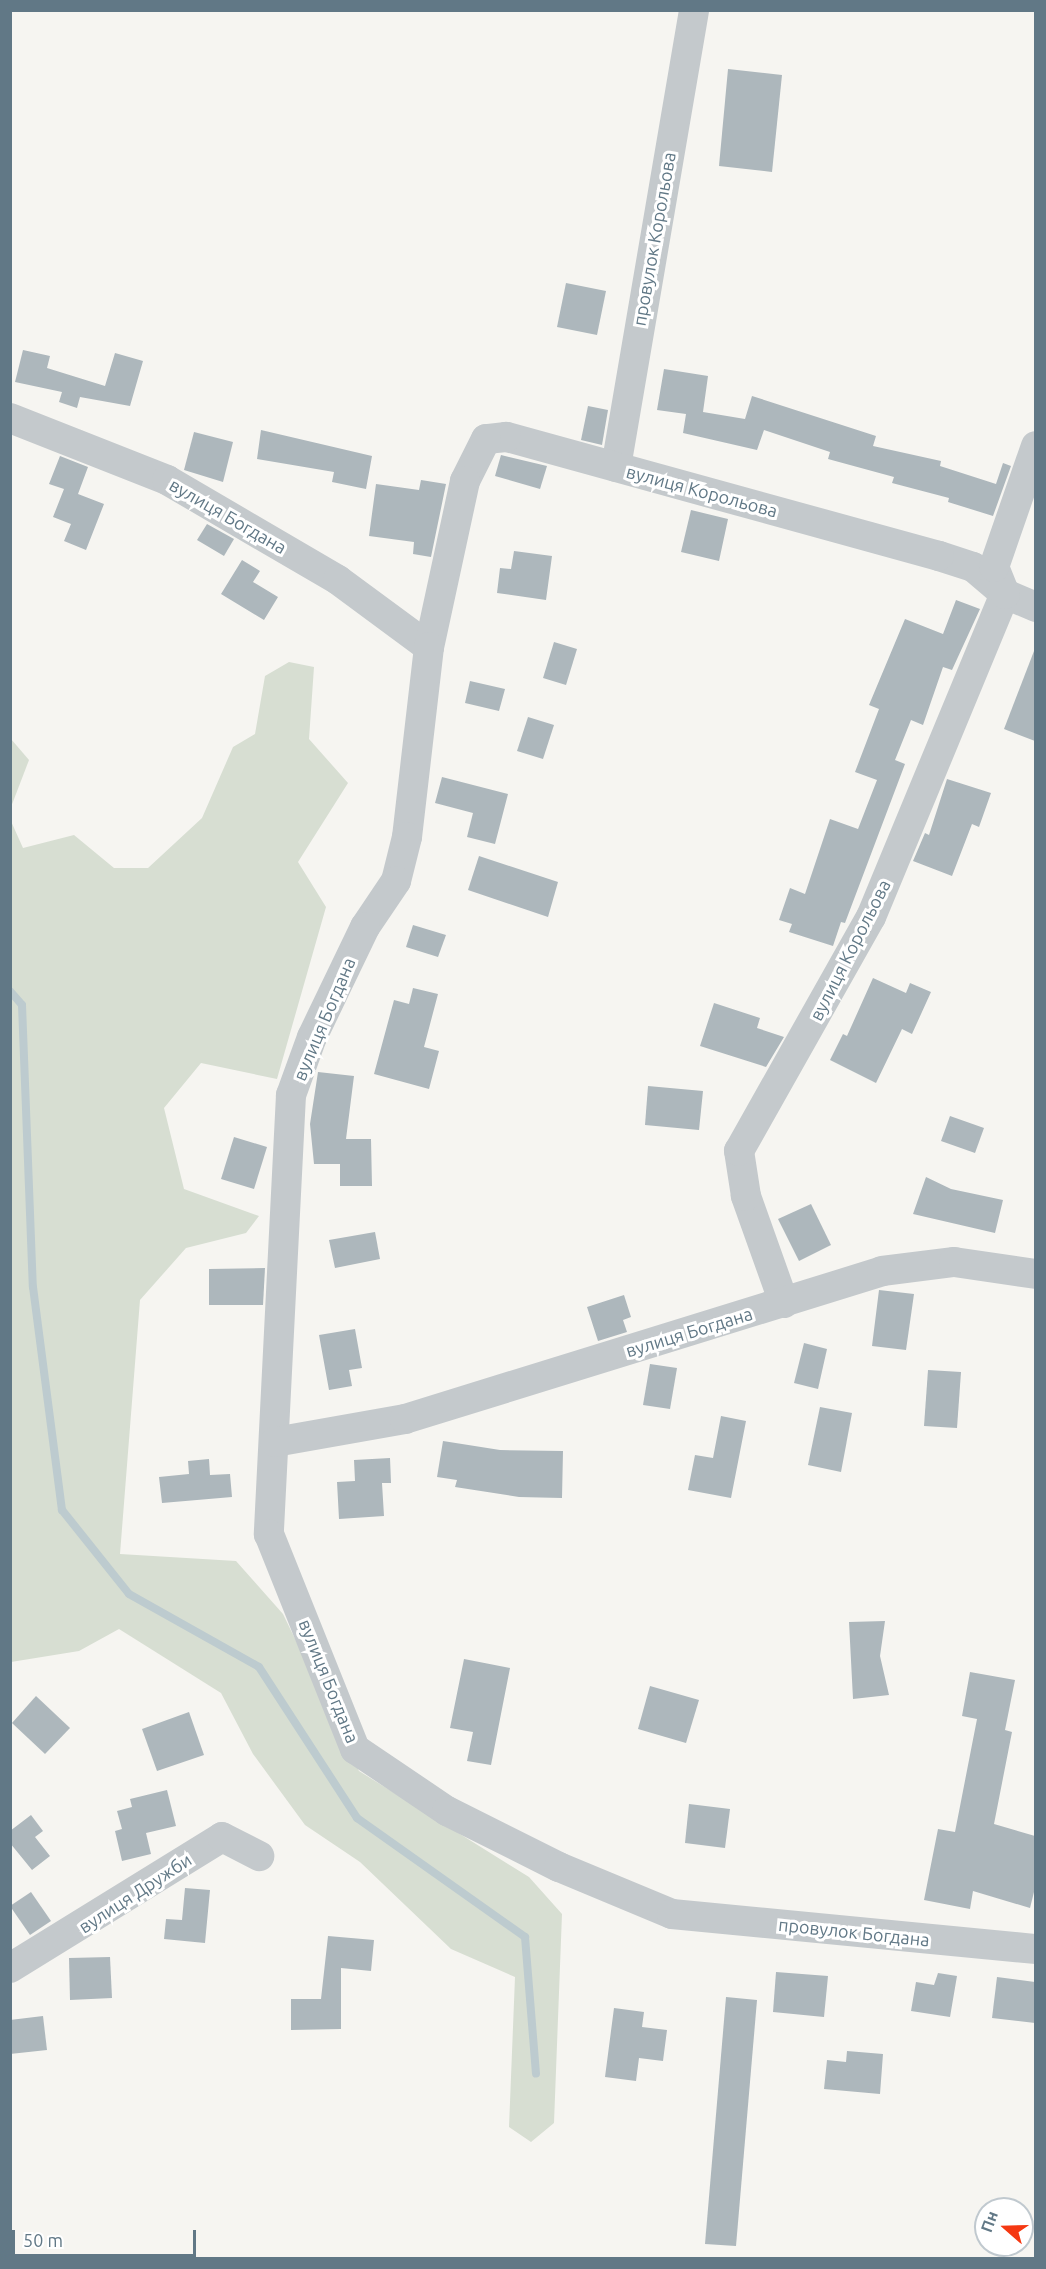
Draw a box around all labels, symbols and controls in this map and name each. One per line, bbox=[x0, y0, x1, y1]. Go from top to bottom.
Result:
street label: провулок Корольова bbox=[628, 150, 680, 328]
street label: вулиця Корольова bbox=[624, 460, 780, 522]
street label: вулиця Богдана bbox=[166, 474, 290, 558]
street label: вулиця Корольова bbox=[805, 876, 895, 1024]
street label: вулиця Богдана bbox=[288, 954, 360, 1084]
street label: вулиця Богдана bbox=[623, 1302, 755, 1362]
street label: вулиця Богдана bbox=[294, 1616, 364, 1746]
street label: вулиця Дружби bbox=[75, 1849, 195, 1937]
street label: провулок Богдана bbox=[777, 1913, 931, 1951]
north arrow bbox=[974, 2197, 1034, 2257]
text: Пн bbox=[977, 2209, 1001, 2234]
scale bar bbox=[15, 2218, 200, 2256]
text: 50 m bbox=[23, 2230, 63, 2250]

